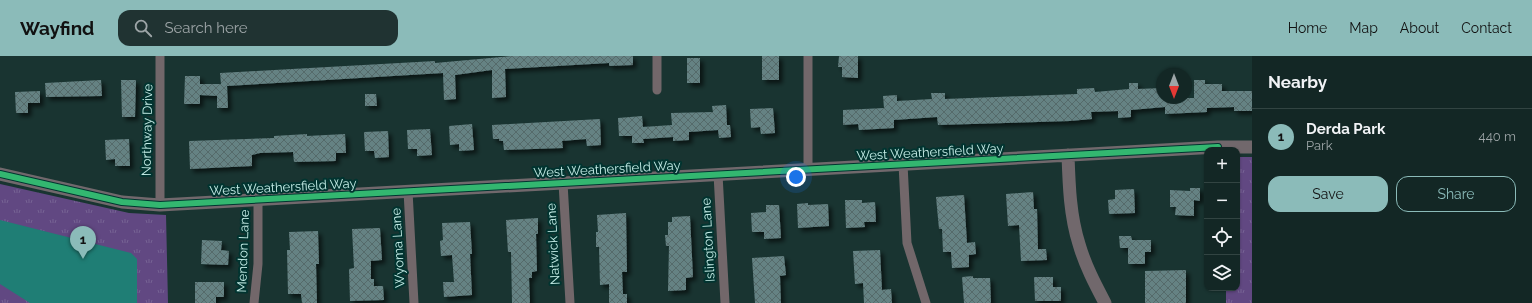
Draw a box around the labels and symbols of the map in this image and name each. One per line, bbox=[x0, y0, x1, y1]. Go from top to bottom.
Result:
north arrow bbox=[1156, 68, 1192, 104]
street label: Northway Drive bbox=[139, 83, 155, 176]
street label: West Weathersfield Way bbox=[856, 141, 1004, 163]
street label: West Weathersfield Way bbox=[533, 158, 681, 180]
your location bbox=[786, 167, 806, 187]
street label: West Weathersfield Way bbox=[209, 176, 357, 198]
street label: Islington Lane bbox=[698, 197, 718, 282]
street label: Natwick Lane bbox=[543, 202, 563, 285]
street label: Wyoma Lane bbox=[388, 207, 408, 288]
street label: Mendon Lane bbox=[234, 209, 252, 293]
pin: 1 bbox=[70, 226, 96, 259]

